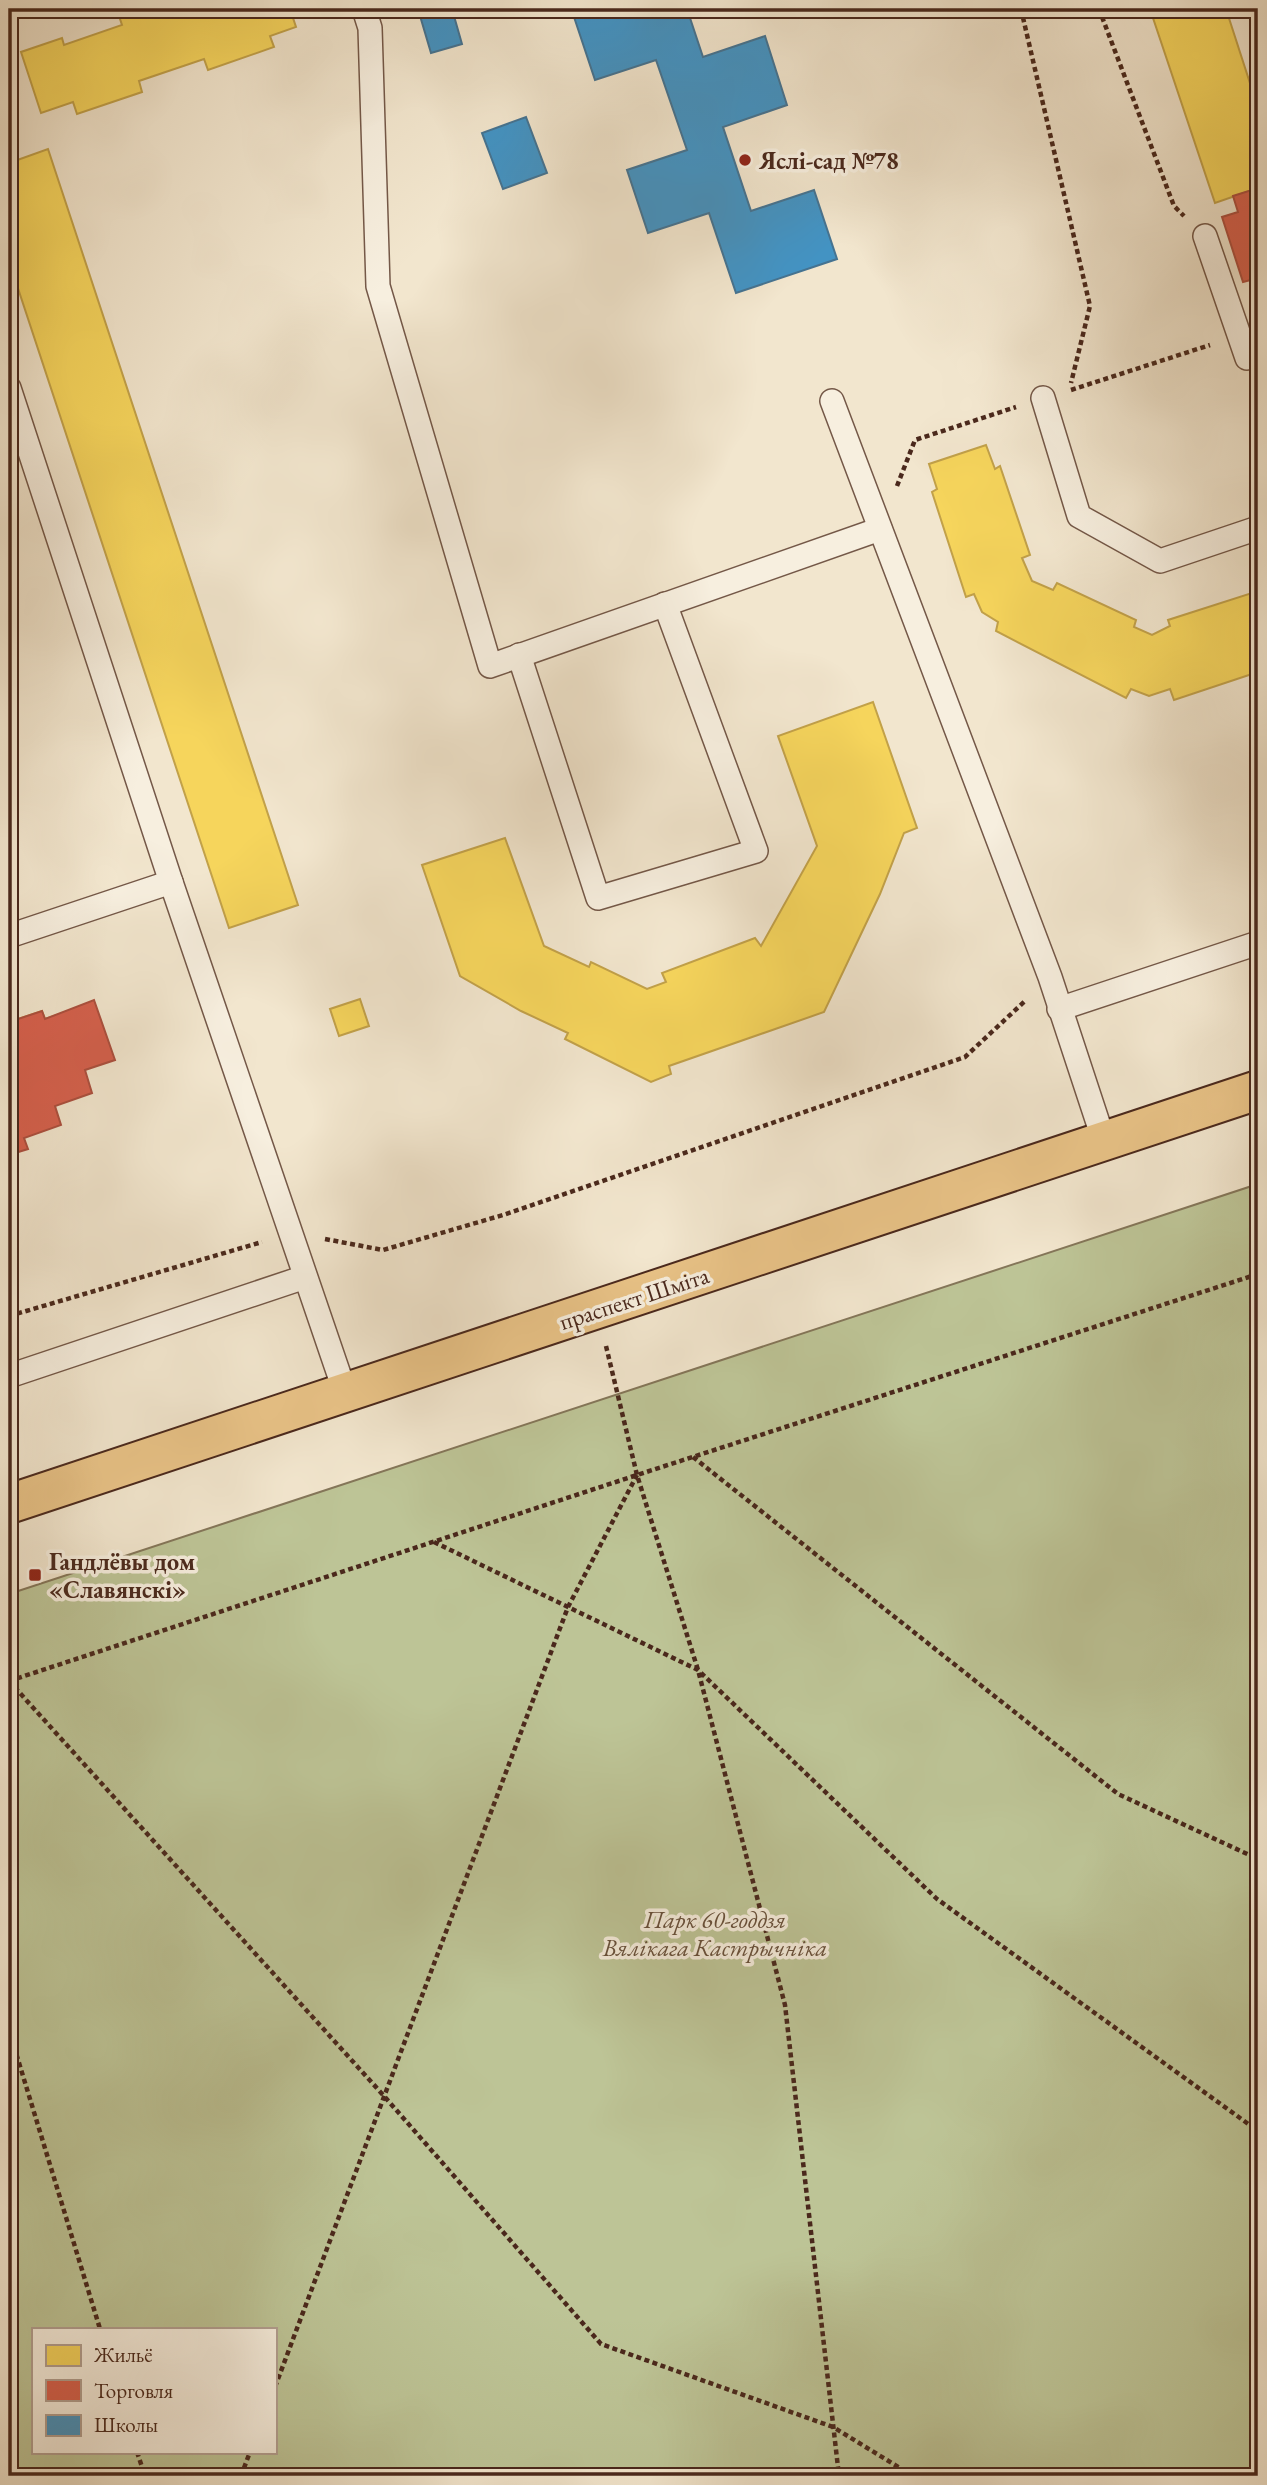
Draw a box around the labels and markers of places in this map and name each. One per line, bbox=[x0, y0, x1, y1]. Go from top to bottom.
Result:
place label: Яслі-сад №78 bbox=[758, 145, 899, 176]
marker: Яслі-сад №78 bbox=[737, 152, 753, 168]
place label: Гандлёвы дом «Славянскі» bbox=[49, 1546, 195, 1605]
marker: Гандлёвы дом «Славянскі» bbox=[27, 1567, 43, 1583]

